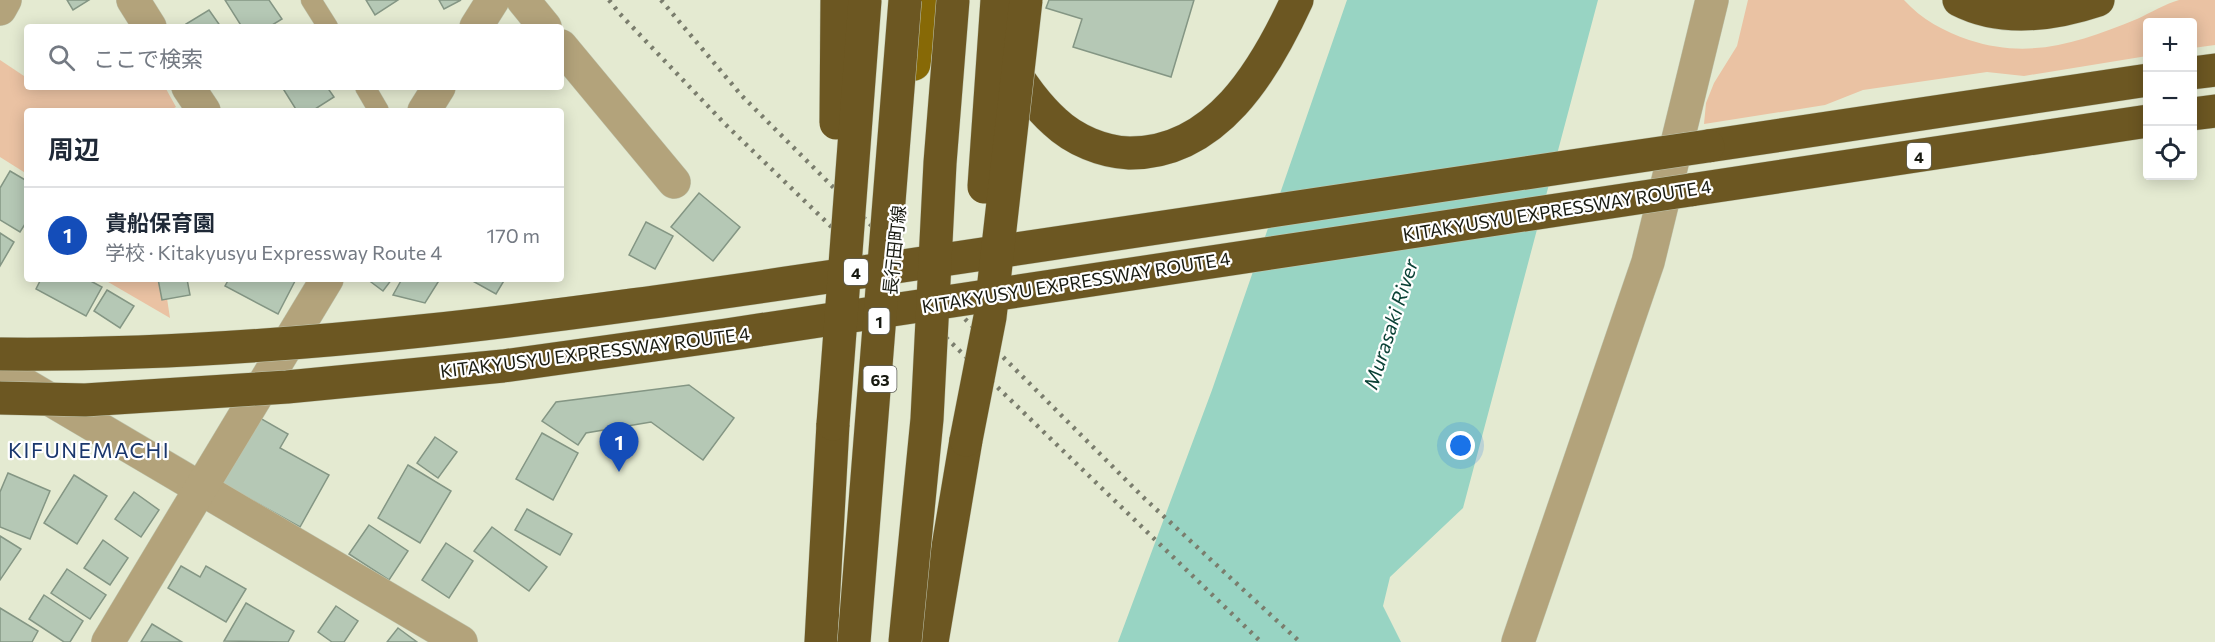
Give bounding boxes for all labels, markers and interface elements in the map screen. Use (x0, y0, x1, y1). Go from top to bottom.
map controls (2143, 18, 2197, 180)
button: + (2143, 18, 2197, 72)
search box (24, 24, 564, 90)
icon: search (45, 41, 78, 74)
text: ここで検索 (93, 45, 203, 72)
button: − (2143, 72, 2197, 126)
button: locate (2143, 126, 2197, 180)
text: 周辺 (48, 133, 100, 164)
road number: 4 (1907, 143, 1931, 169)
street label: KITAKYUSYU EXPRESSWAY ROUTE 4 (1401, 175, 1713, 245)
street label: 長行田町線 (878, 204, 910, 296)
text: 貴船保育園 (105, 209, 215, 236)
text: 1 (63, 223, 72, 247)
text: 170 m (487, 223, 540, 247)
text: 学校 · Kitakyusyu Expressway Route 4 (105, 240, 442, 264)
street label: KITAKYUSYU EXPRESSWAY ROUTE 4 (920, 247, 1232, 317)
water label: Murasaki River (1358, 255, 1423, 392)
road number: 4 (844, 259, 868, 285)
road number: 1 (868, 308, 890, 334)
street label: KITAKYUSYU EXPRESSWAY ROUTE 4 (439, 322, 751, 382)
road number: 63 (864, 366, 896, 392)
pin: 1 (600, 422, 638, 472)
your location (1446, 431, 1475, 460)
district label: KIFUNEMACHI (8, 437, 170, 462)

